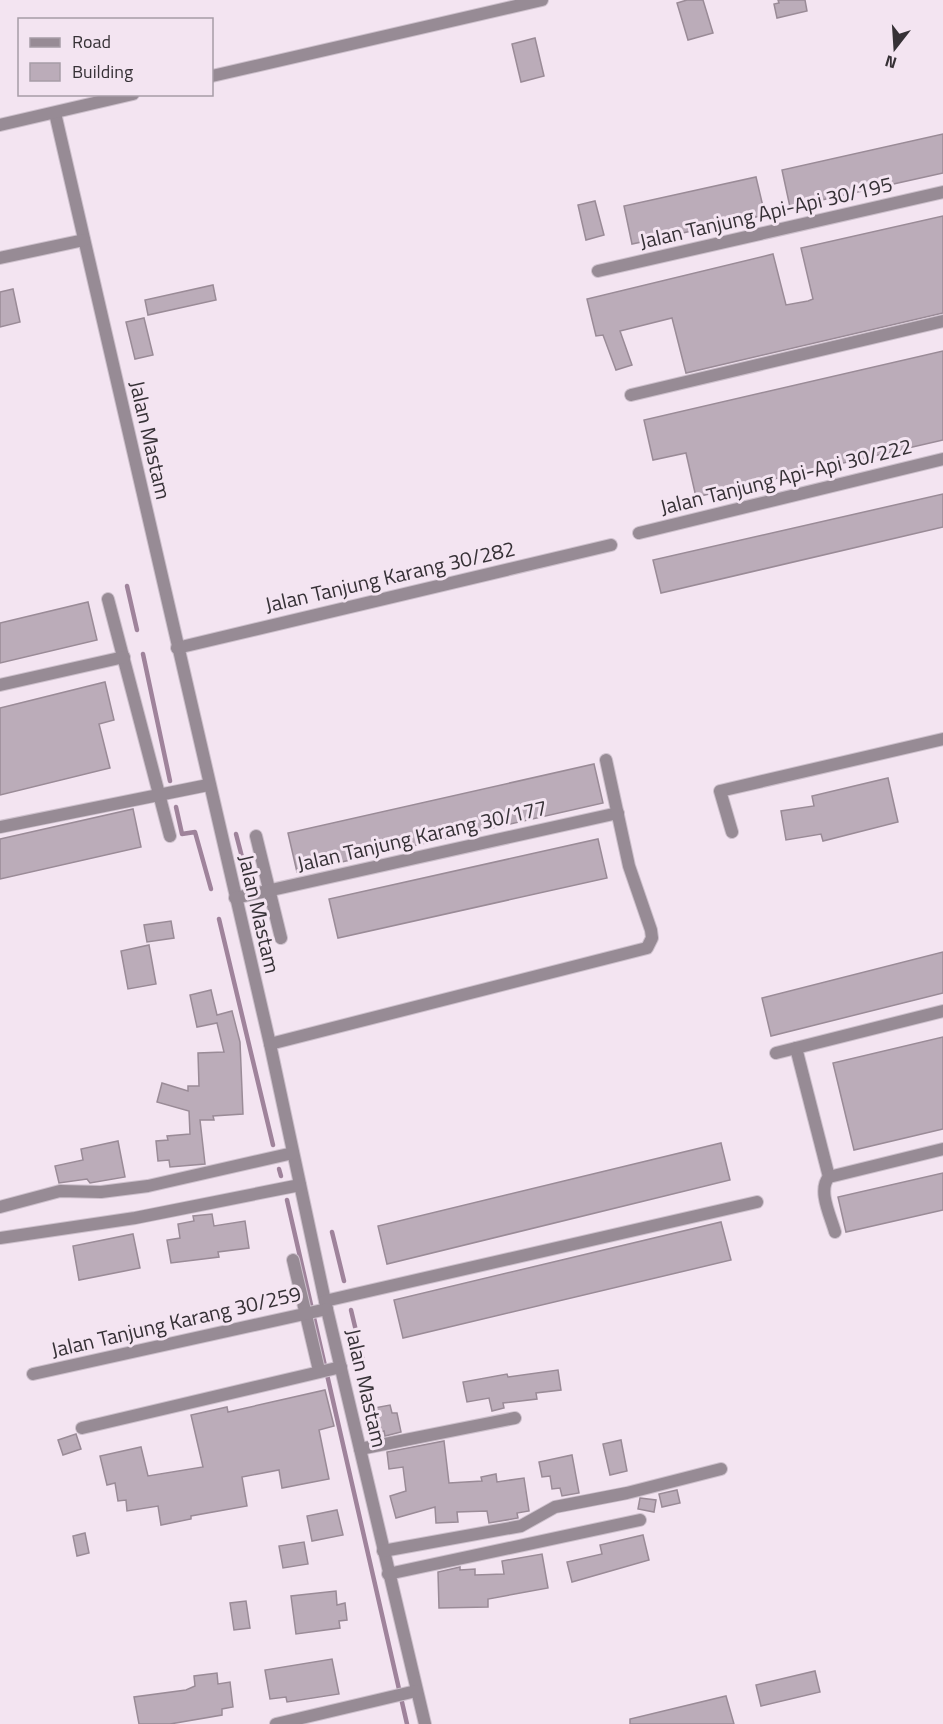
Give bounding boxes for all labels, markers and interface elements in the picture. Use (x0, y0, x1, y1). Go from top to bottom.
legend (18, 18, 213, 96)
north arrow (865, 18, 925, 78)
text: Road (72, 28, 111, 55)
text: N (882, 49, 899, 75)
text: Building (72, 58, 133, 85)
street label: Jalan Tanjung Api-Api 30/195 (636, 167, 895, 257)
street label: Jalan Mastam (122, 377, 180, 502)
street label: Jalan Tanjung Api-Api 30/222 (656, 429, 915, 523)
street label: Jalan Tanjung Karang 30/282 (262, 532, 518, 620)
street label: Jalan Tanjung Karang 30/177 (294, 791, 550, 879)
street label: Jalan Mastam (231, 851, 289, 976)
street label: Jalan Tanjung Karang 30/259 (48, 1277, 304, 1365)
street label: Jalan Mastam (338, 1325, 396, 1450)

